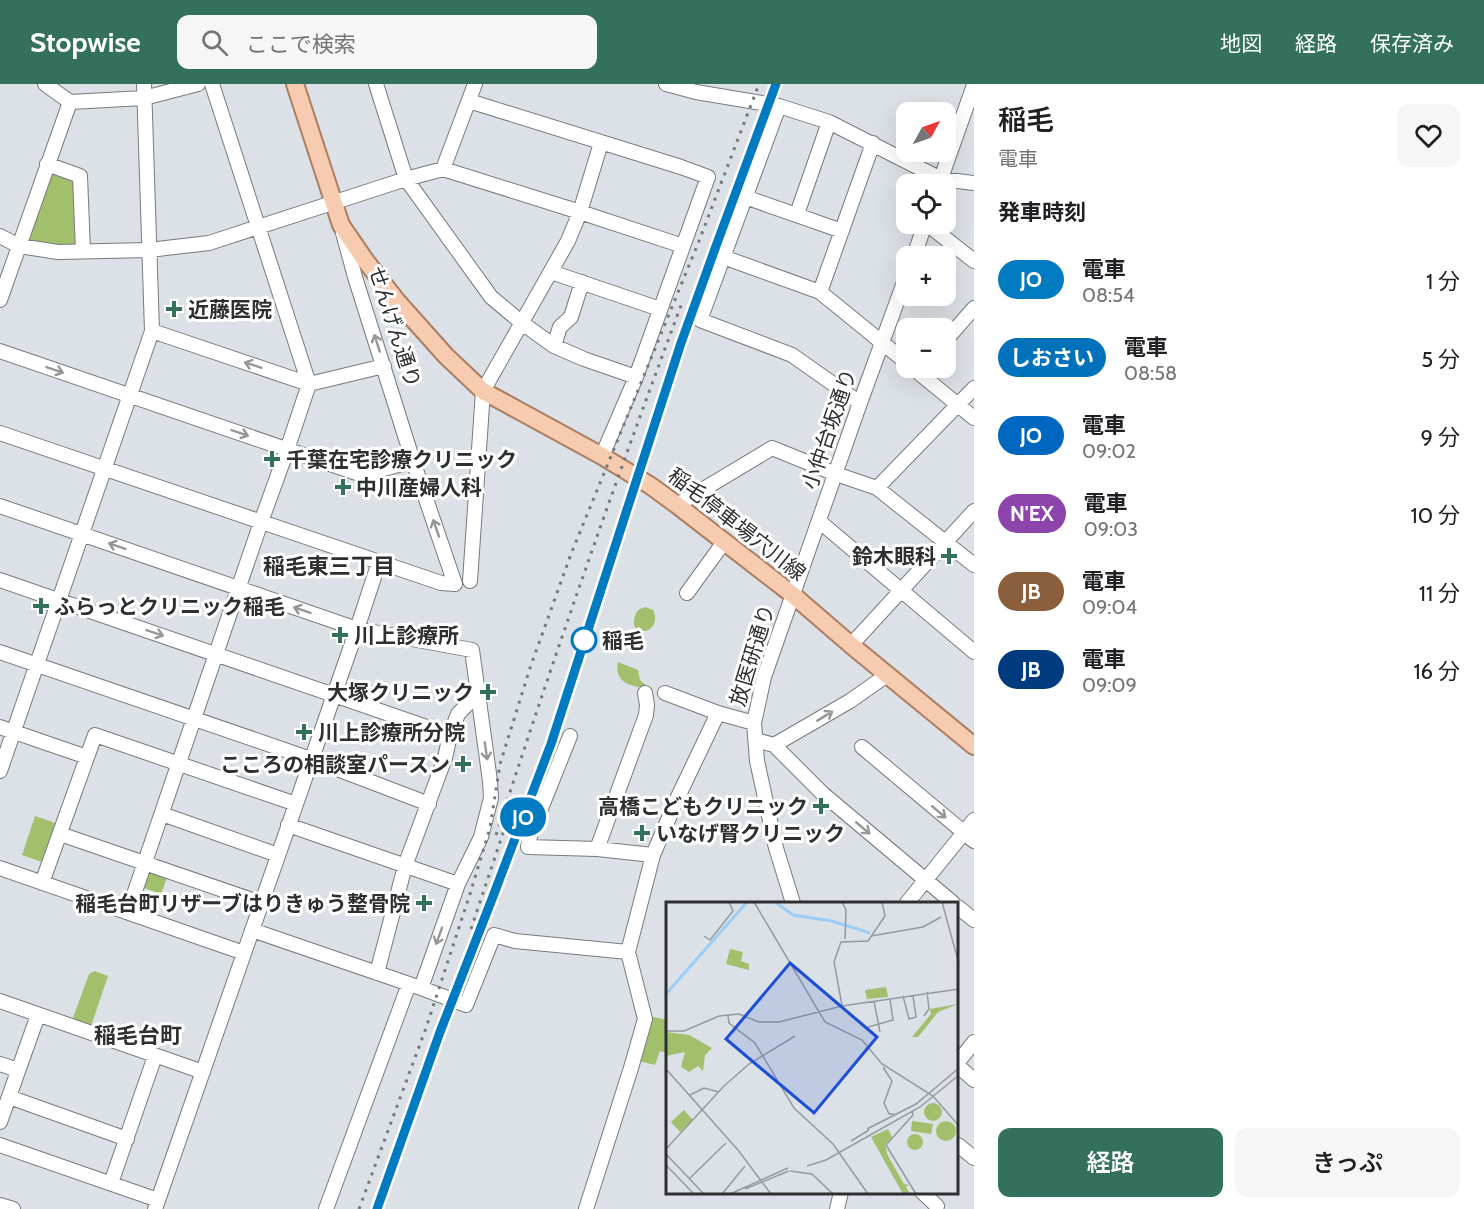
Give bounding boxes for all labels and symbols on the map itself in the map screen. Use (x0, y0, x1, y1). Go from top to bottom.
north arrow (896, 102, 956, 162)
street label: せんげん通り (364, 263, 426, 391)
place label: 近藤医院 (188, 297, 272, 322)
marker: 近藤医院 (165, 300, 183, 318)
one-way arrow (370, 334, 381, 353)
one-way arrow (244, 359, 263, 370)
street label: 小仲台坂通り (797, 365, 861, 493)
one-way arrow (45, 366, 64, 377)
one-way arrow (230, 429, 249, 440)
place label: 千葉在宅診療クリニック (286, 447, 517, 472)
marker: 千葉在宅診療クリニック (263, 450, 281, 468)
street label: 稲毛停車場穴川線 (663, 462, 811, 586)
place label: 中川産婦人科 (356, 475, 482, 500)
marker: 中川産婦人科 (334, 478, 352, 496)
one-way arrow (430, 519, 441, 538)
one-way arrow (108, 540, 127, 551)
place label: 鈴木眼科 (852, 544, 936, 569)
marker: 鈴木眼科 (940, 547, 958, 565)
district label: 稲毛東三丁目 (263, 553, 395, 580)
place label: ふらっとクリニック稲毛 (54, 594, 285, 619)
marker: ふらっとクリニック稲毛 (32, 597, 50, 615)
street label: 放医研通り (725, 601, 779, 709)
one-way arrow (293, 604, 311, 615)
place label: 川上診療所 (354, 623, 459, 648)
marker: 川上診療所 (331, 626, 349, 644)
marker: 稲毛 (571, 627, 597, 653)
one-way arrow (145, 628, 164, 639)
place label: 稲毛 (602, 628, 644, 653)
place label: 大塚クリニック (327, 680, 474, 705)
marker: 大塚クリニック (479, 683, 497, 701)
one-way arrow (816, 710, 833, 722)
place label: 川上診療所分院 (318, 720, 465, 745)
marker: 川上診療所分院 (295, 723, 313, 741)
one-way arrow (481, 741, 492, 760)
place label: こころの相談室パースン (220, 752, 450, 777)
marker: こころの相談室パースン (454, 755, 472, 773)
place label: 高橋こどもクリニック (598, 794, 808, 819)
marker: 高橋こどもクリニック (812, 797, 830, 815)
line badge: JO (496, 798, 550, 836)
one-way arrow (931, 805, 947, 818)
place label: いなげ腎クリニック (656, 821, 845, 846)
one-way arrow (855, 821, 871, 834)
marker: いなげ腎クリニック (633, 824, 651, 842)
place label: 稲毛台町リザーブはりきゅう整骨院 (75, 891, 410, 916)
marker: 稲毛台町リザーブはりきゅう整骨院 (415, 894, 433, 912)
inset map (666, 902, 959, 1194)
one-way arrow (433, 926, 444, 945)
district label: 稲毛台町 (94, 1022, 182, 1049)

